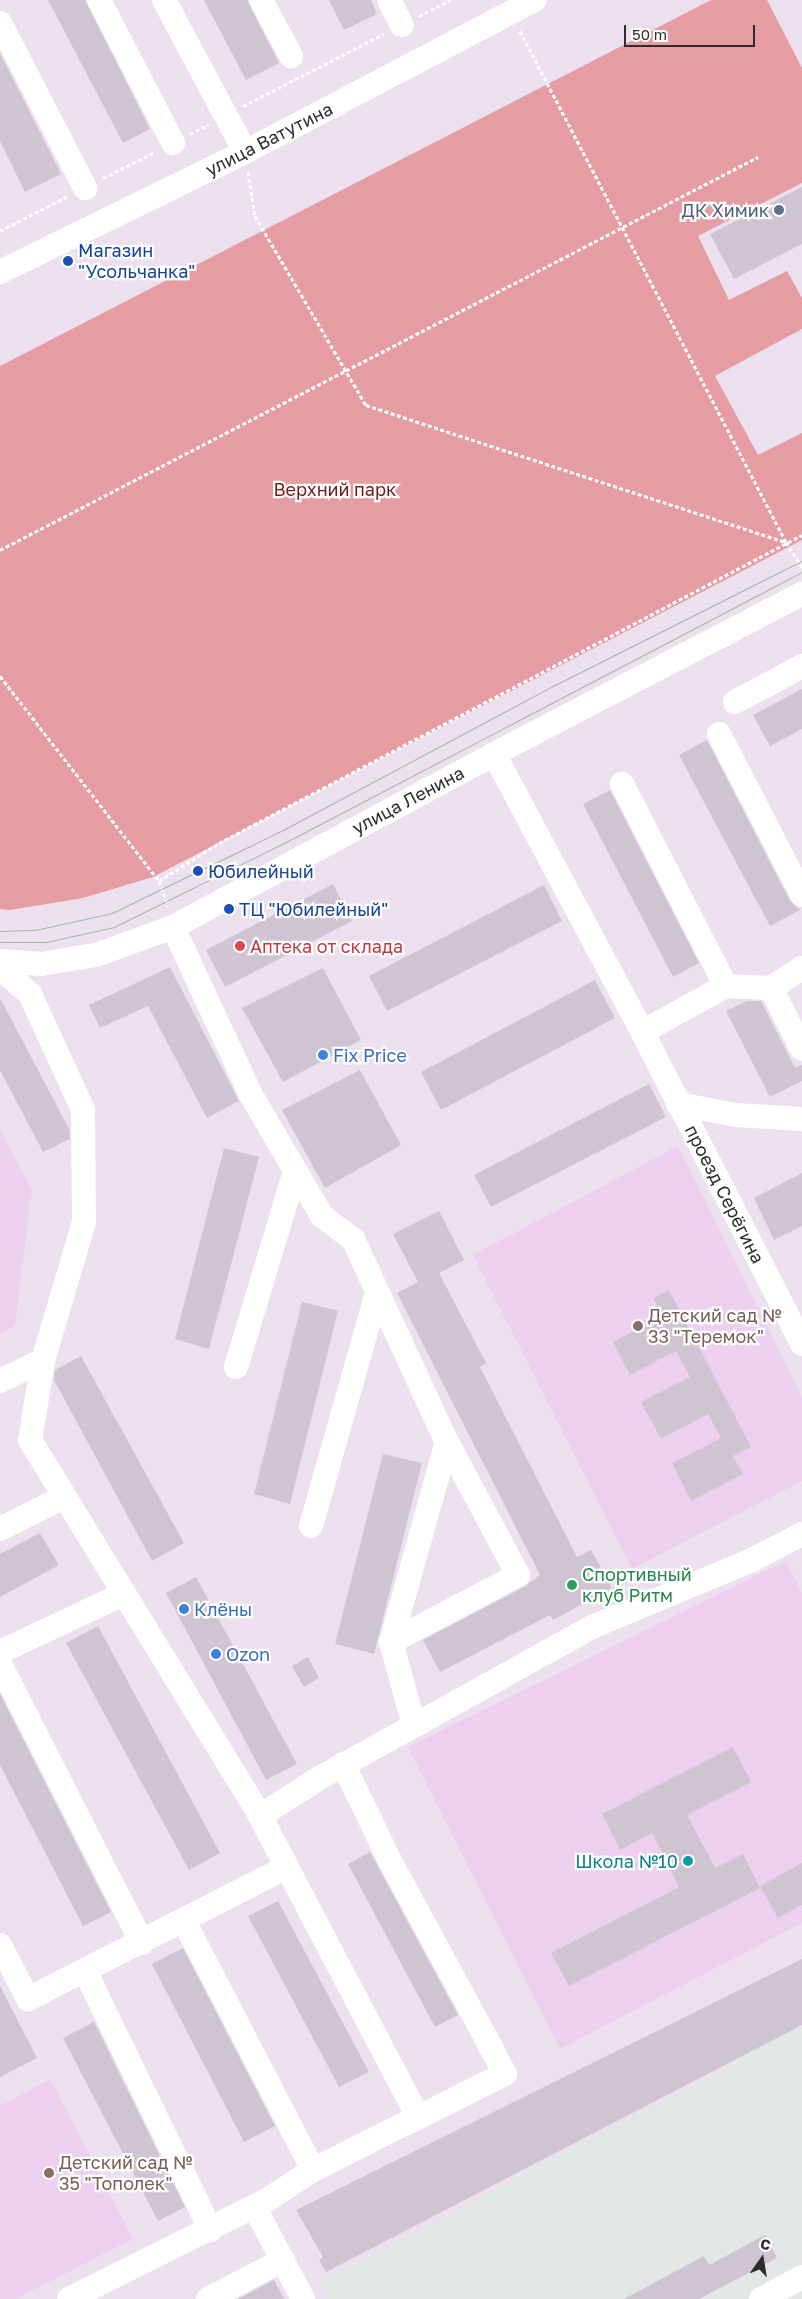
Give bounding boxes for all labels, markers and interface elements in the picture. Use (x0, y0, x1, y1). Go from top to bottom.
scale bar (627, 15, 758, 47)
text: 50 m (632, 25, 667, 43)
street label: улица Ватутина (202, 98, 336, 180)
place label: ДК Химик (682, 199, 769, 221)
marker: ДК Химик (773, 204, 785, 216)
place label: Магазин "Усольчанка" (78, 240, 195, 282)
marker: Магазин "Усольчанка" (62, 255, 74, 267)
park label: Верхний парк (274, 478, 396, 500)
street label: улица Ленина (348, 761, 468, 839)
place label: Юбилейный (208, 860, 314, 882)
marker: Юбилейный (192, 865, 204, 877)
place label: ТЦ "Юбилейный" (239, 898, 388, 920)
marker: ТЦ "Юбилейный" (223, 903, 235, 915)
place label: Аптека от склада (250, 935, 403, 957)
marker: Аптека от склада (234, 940, 246, 952)
place label: Fix Price (333, 1044, 407, 1066)
marker: Fix Price (317, 1049, 329, 1061)
street label: проезд Серёгина (681, 1121, 769, 1267)
place label: Детский сад № 33 "Теремок" (648, 1305, 782, 1348)
marker: Детский сад № 33 "Теремок" (632, 1320, 644, 1332)
place label: Спортивный клуб Ритм (582, 1564, 692, 1606)
marker: Спортивный клуб Ритм (566, 1579, 578, 1591)
place label: Клёны (194, 1598, 252, 1620)
marker: Клёны (178, 1603, 190, 1615)
place label: Ozon (226, 1643, 270, 1665)
marker: Ozon (210, 1648, 222, 1660)
place label: Школа №10 (575, 1850, 678, 1872)
marker: Школа №10 (682, 1855, 694, 1867)
place label: Детский сад № 35 "Тополек" (59, 2152, 193, 2194)
marker: Детский сад № 35 "Тополек" (43, 2167, 55, 2179)
north arrow (737, 2234, 787, 2284)
text: С (759, 2234, 772, 2253)

